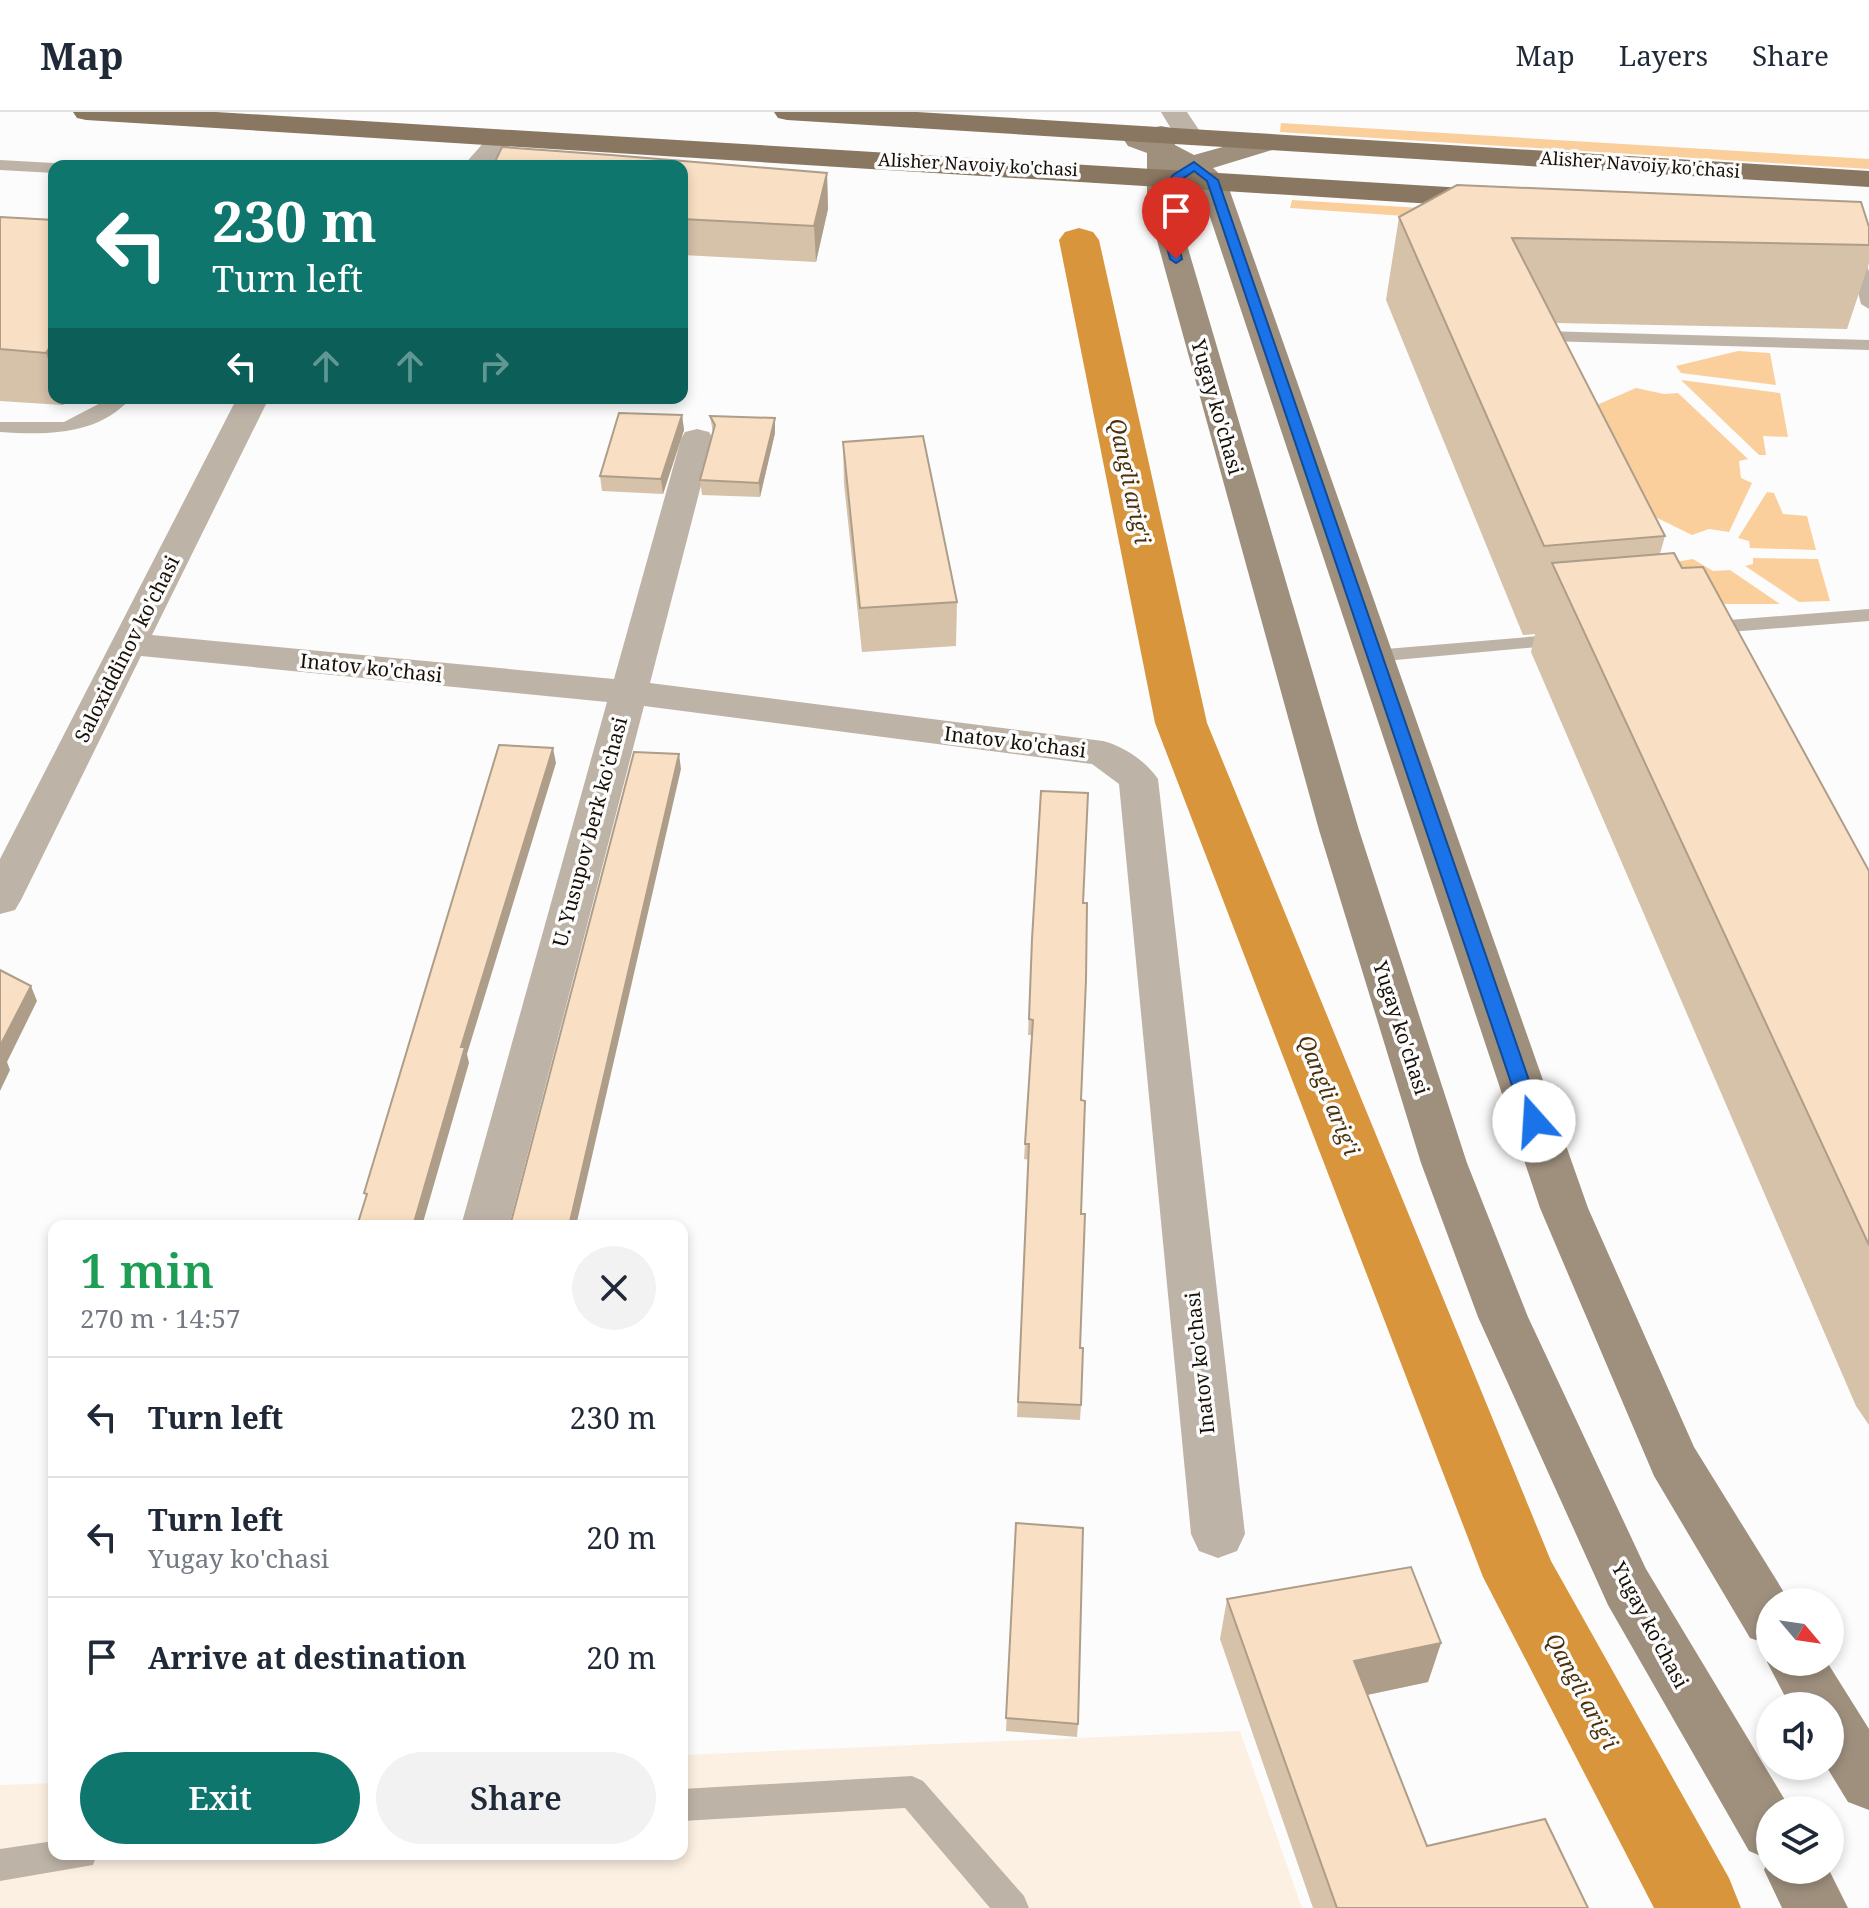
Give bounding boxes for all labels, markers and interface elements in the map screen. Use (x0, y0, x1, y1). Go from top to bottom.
text: Map (40, 29, 124, 81)
text: Map (1516, 36, 1575, 74)
text: Layers (1619, 36, 1708, 74)
text: Share (1752, 36, 1829, 74)
street label: Alisher Navoiy ko'chasi (1539, 145, 1741, 183)
street label: Alisher Navoiy ko'chasi (878, 147, 1079, 181)
pin (1142, 177, 1210, 259)
text: 230 m (212, 182, 377, 258)
icon: arrive (1154, 189, 1198, 233)
icon: left (80, 192, 184, 296)
text: Turn left (212, 254, 363, 303)
street label: Yugay ko'chasi (1185, 335, 1250, 478)
icon: left (220, 344, 264, 388)
icon: ahead (304, 344, 348, 388)
icon: ahead (388, 344, 432, 388)
icon: right (472, 344, 516, 388)
water label: Qangli arig'i (1103, 415, 1159, 547)
street label: Saloxiddinov ko'chasi (68, 550, 186, 747)
street label: Inatov ko'chasi (299, 647, 444, 688)
street label: U. Yusupov berk ko'chasi (546, 713, 633, 950)
street label: Inatov ko'chasi (942, 719, 1088, 764)
street label: Yugay ko'chasi (1367, 956, 1436, 1099)
water label: Qangli arig'i (1292, 1030, 1368, 1160)
position arrow (1492, 1079, 1576, 1163)
text: 1 min (80, 1237, 214, 1302)
button: close (572, 1246, 656, 1330)
street label: Inatov ko'chasi (1179, 1290, 1220, 1436)
text: 270 m · 14:57 (80, 1300, 241, 1336)
icon: left (80, 1395, 124, 1439)
text: Turn left (148, 1397, 283, 1438)
text: 230 m (570, 1397, 656, 1438)
text: Turn left (148, 1499, 283, 1540)
icon: left (80, 1515, 124, 1559)
text: 20 m (586, 1517, 656, 1558)
text: Yugay ko'chasi (148, 1540, 329, 1576)
street label: Yugay ko'chasi (1605, 1556, 1695, 1693)
north arrow (1756, 1588, 1844, 1676)
map controls (1756, 1588, 1844, 1884)
water label: Qangli arig'i (1540, 1627, 1626, 1754)
icon: arrive (80, 1635, 124, 1679)
text: Arrive at destination (148, 1637, 467, 1678)
text: 20 m (586, 1637, 656, 1678)
button: sound (1756, 1692, 1844, 1780)
button: Exit (80, 1752, 360, 1844)
button: Share (376, 1752, 656, 1844)
button: layers (1756, 1796, 1844, 1884)

